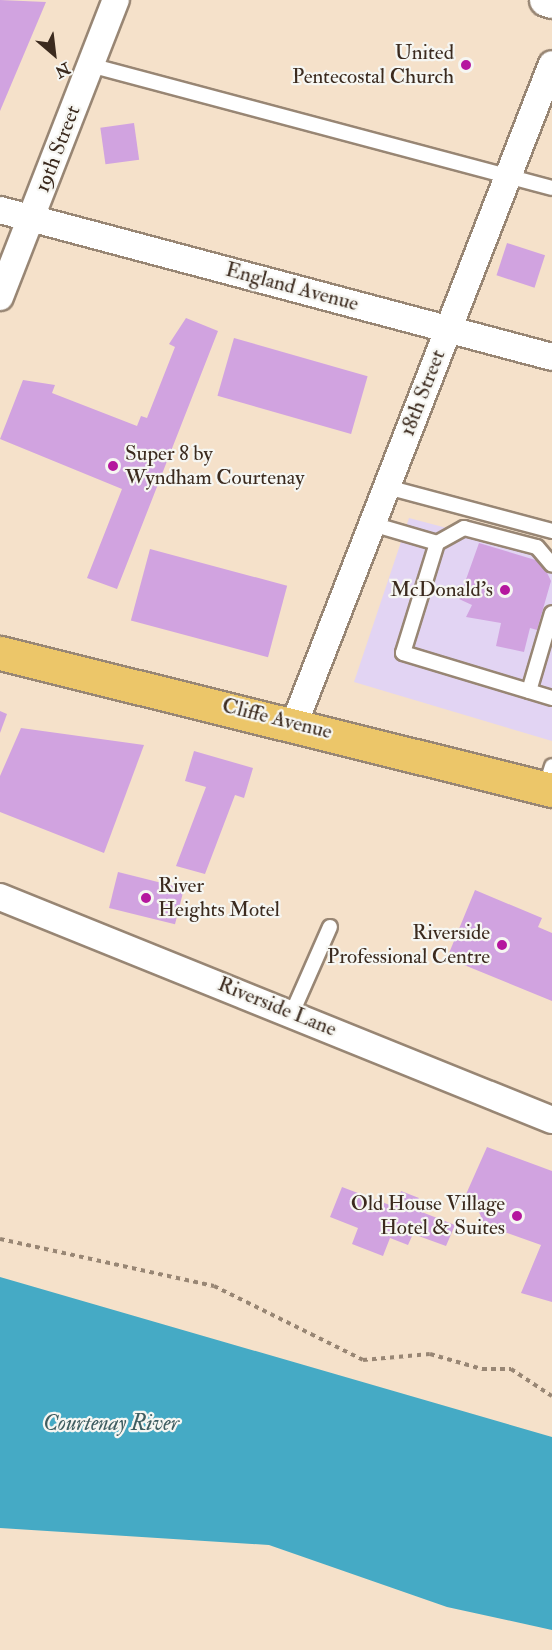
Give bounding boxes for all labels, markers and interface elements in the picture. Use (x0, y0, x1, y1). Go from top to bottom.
north arrow (24, 24, 84, 84)
place label: United Pentecostal Church (292, 40, 454, 90)
text: N (51, 58, 73, 82)
marker: United Pentecostal Church (459, 58, 473, 72)
street label: 19th Street (30, 102, 86, 196)
street label: England Avenue (223, 257, 361, 317)
street label: 18th Street (395, 346, 451, 440)
place label: Super 8 by Wyndham Courtenay (125, 441, 304, 491)
marker: Super 8 by Wyndham Courtenay (106, 459, 120, 473)
place label: McDonald's (390, 577, 493, 603)
marker: McDonald's (498, 583, 512, 597)
street label: Cliffe Avenue (219, 693, 335, 745)
place label: River Heights Motel (158, 873, 280, 923)
marker: River Heights Motel (139, 891, 153, 905)
place label: Riverside Professional Centre (327, 920, 490, 970)
marker: Riverside Professional Centre (495, 938, 509, 952)
street label: Riverside Lane (214, 972, 340, 1042)
place label: Old House Village Hotel & Suites (351, 1191, 505, 1241)
marker: Old House Village Hotel & Suites (510, 1209, 524, 1223)
water label: Courtenay River (43, 1411, 179, 1437)

